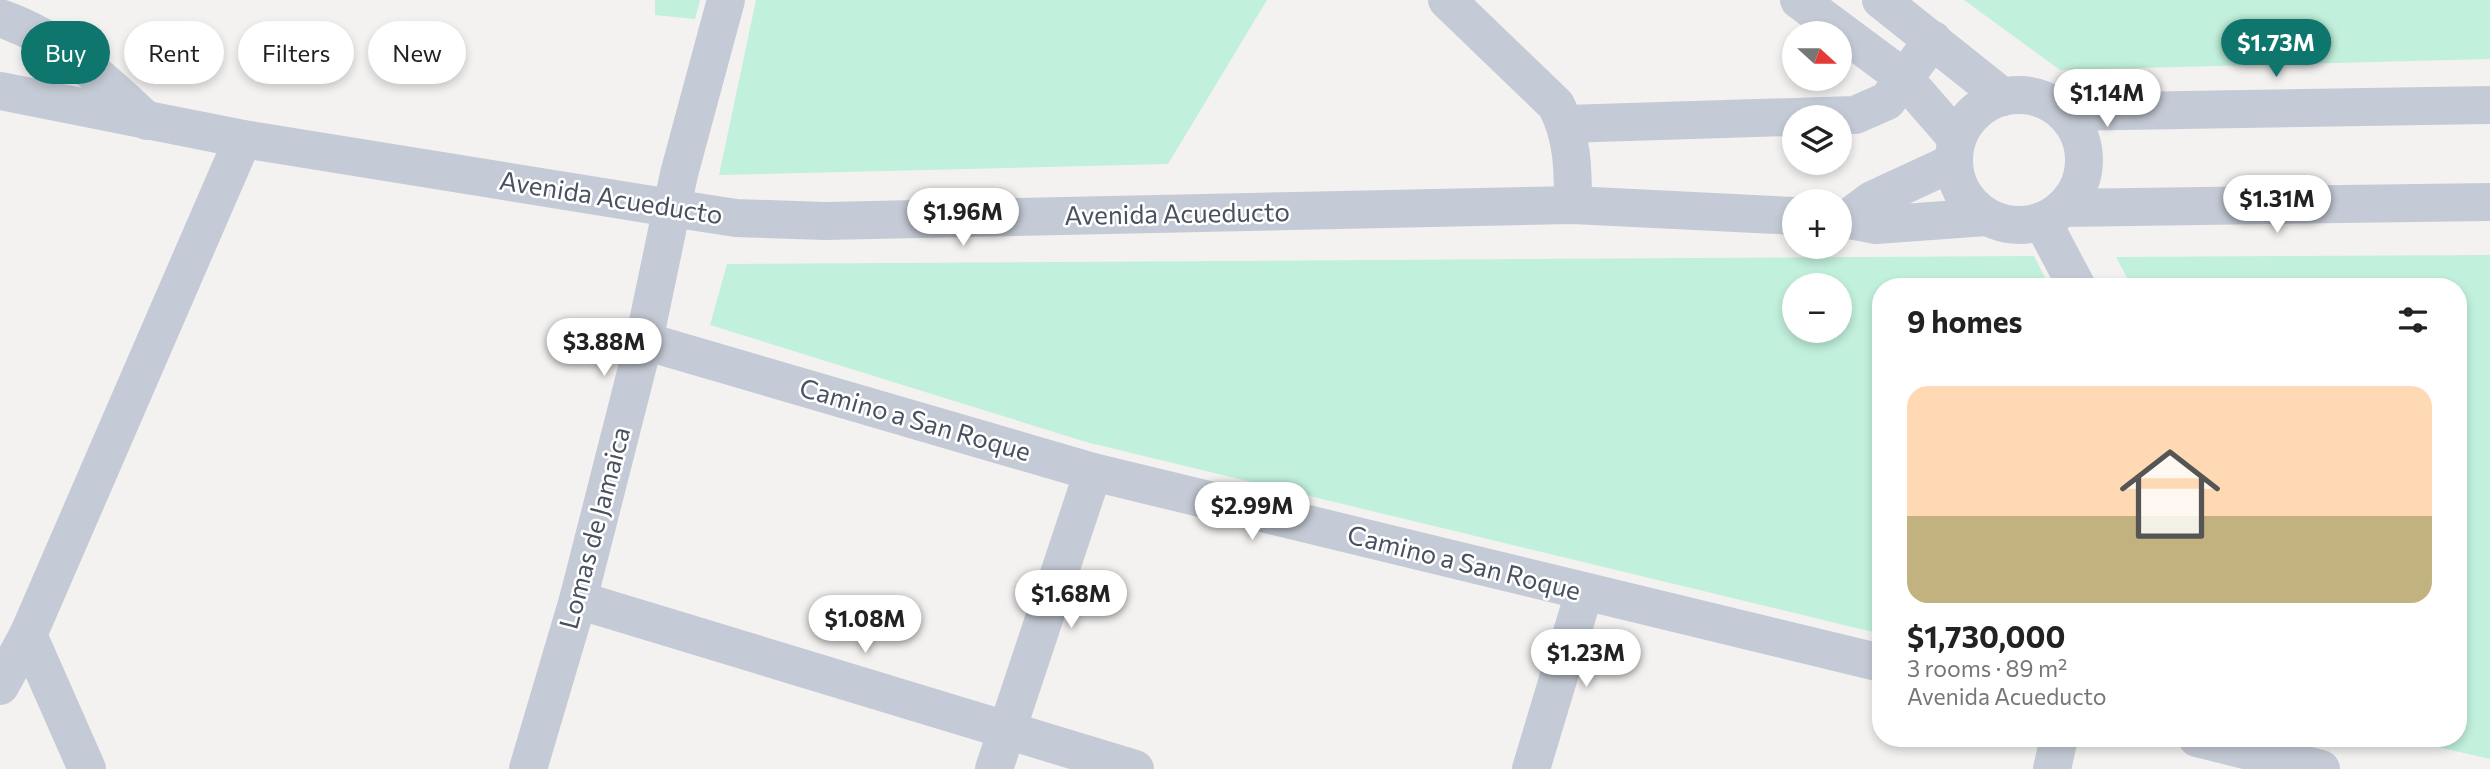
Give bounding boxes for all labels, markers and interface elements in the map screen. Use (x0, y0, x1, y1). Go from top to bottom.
pin: $1.73M (2219, 20, 2333, 79)
chip: Buy (21, 21, 110, 84)
chip: Rent (124, 21, 224, 84)
chip: Filters (238, 21, 354, 84)
chip: New (368, 21, 466, 84)
north arrow (1782, 21, 1852, 91)
map controls (1782, 21, 1852, 343)
text: $1.73M (2237, 28, 2315, 56)
pin: $1.14M (2050, 69, 2164, 129)
text: $1.14M (2070, 78, 2144, 106)
button: layers (1782, 105, 1852, 175)
street label: Avenida Acueducto (497, 164, 725, 229)
pin: $1.31M (2220, 176, 2334, 235)
text: $1.31M (2239, 184, 2315, 212)
pin: $1.96M (906, 188, 1020, 248)
button: + (1782, 189, 1852, 259)
street label: Avenida Acueducto (1064, 195, 1290, 230)
text: $1.96M (923, 197, 1003, 225)
button: − (1782, 273, 1852, 343)
icon: filters (2394, 301, 2432, 339)
text: 9 homes (1907, 302, 2022, 339)
pin: $3.88M (547, 318, 661, 378)
text: $3.88M (563, 327, 645, 355)
street label: Camino a San Roque (796, 371, 1035, 466)
street label: Lomas de Jamaica (552, 423, 635, 632)
icon: home (2107, 431, 2233, 557)
pin: $2.99M (1195, 482, 1309, 542)
text: $2.99M (1211, 491, 1293, 519)
street label: Camino a San Roque (1345, 518, 1584, 605)
pin: $1.68M (1014, 570, 1128, 630)
text: $1.68M (1031, 579, 1111, 607)
pin: $1.08M (808, 596, 922, 655)
text: $1.08M (824, 604, 906, 632)
text: $1,730,000 (1907, 617, 2065, 654)
pin: $1.23M (1529, 630, 1643, 689)
text: $1.23M (1547, 638, 1625, 666)
text: 3 rooms · 89 m² (1907, 654, 2067, 682)
text: Avenida Acueducto (1907, 682, 2107, 710)

